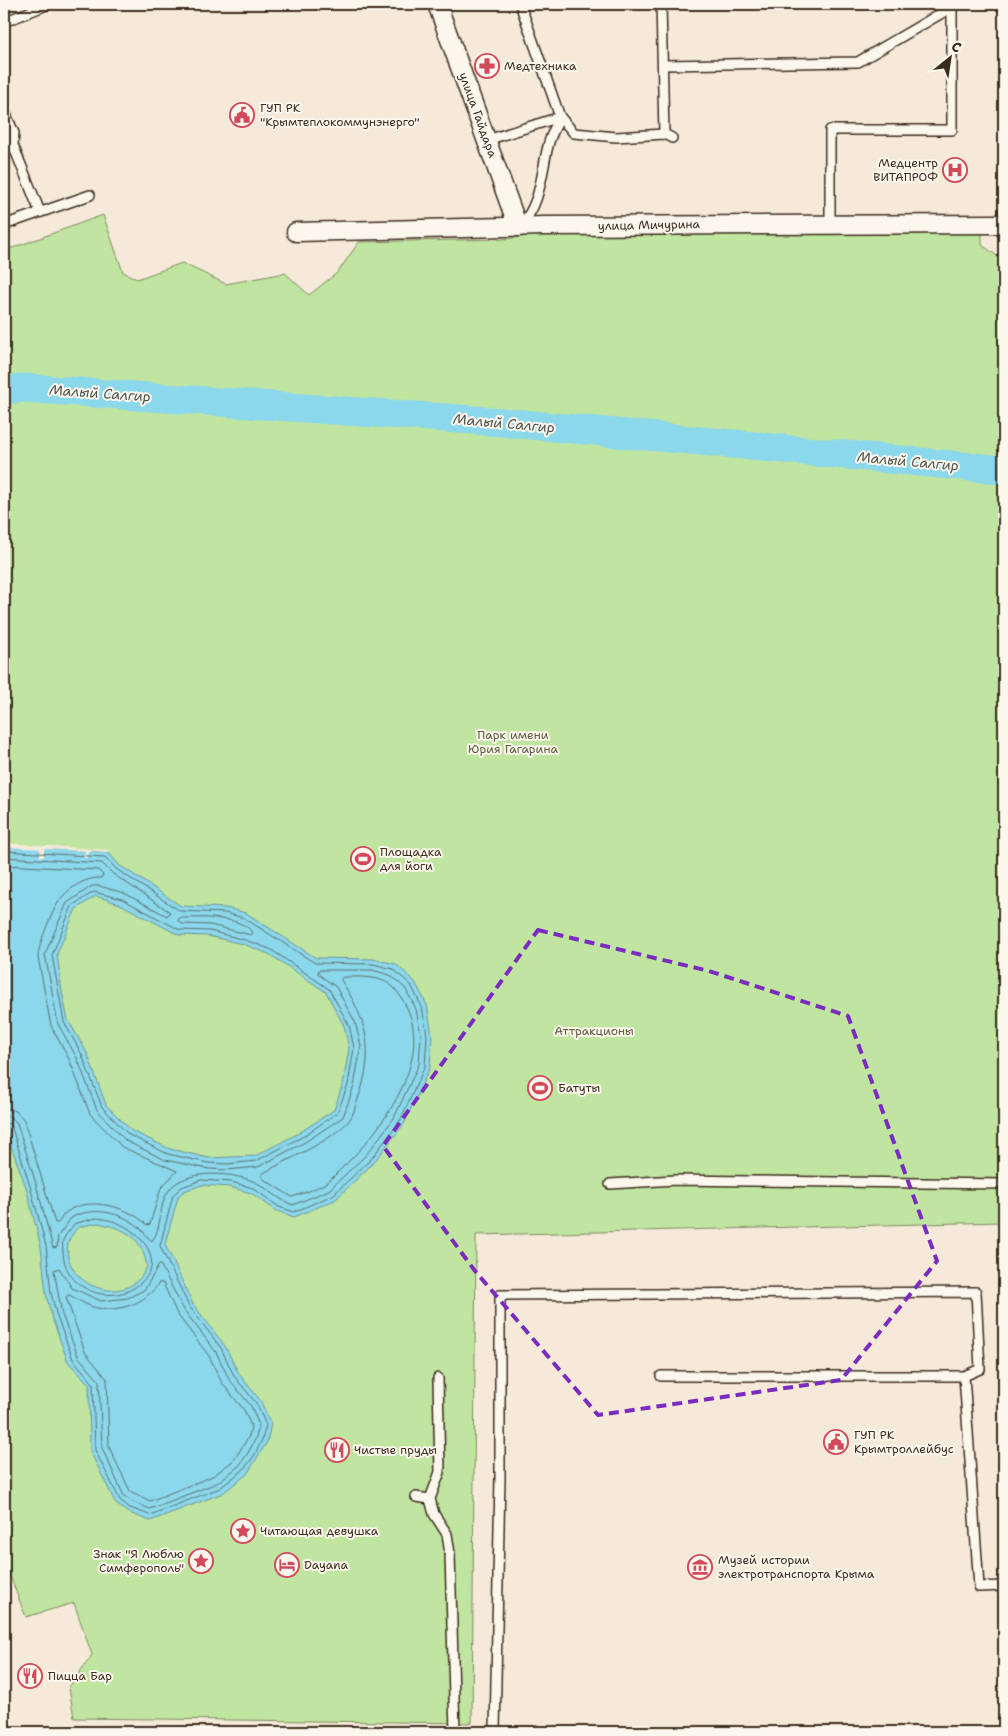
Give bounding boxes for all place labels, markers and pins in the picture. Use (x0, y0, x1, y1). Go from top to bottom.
pharmacy icon: Медтехника (474, 53, 500, 79)
place label: Медтехника (504, 58, 577, 74)
place label: ГУП РК "Крымтеплокоммунэнерго" (260, 100, 420, 130)
public building icon: ГУП РК "Крымтеплокоммунэнерго" (229, 102, 255, 128)
place label: Медцентр ВИТАПРОФ (873, 155, 938, 185)
hospital icon: Медцентр ВИТАПРОФ (942, 157, 968, 183)
place label: Площадка для йоги (380, 844, 442, 874)
sports icon: Площадка для йоги (350, 846, 376, 872)
sports icon: Батуты (527, 1075, 553, 1101)
place label: Батуты (558, 1080, 600, 1096)
place label: ГУП РК Крымтроллейбус (854, 1427, 954, 1457)
public building icon: ГУП РК Крымтроллейбус (823, 1429, 849, 1455)
restaurant icon: Чистые пруды (324, 1437, 350, 1463)
place label: Чистые пруды (354, 1442, 437, 1458)
place icon: Читающая девушка (230, 1518, 256, 1544)
place label: Читающая девушка (260, 1523, 379, 1539)
place label: Знак "Я Люблю Симферополь" (93, 1546, 184, 1576)
place icon: Знак "Я Люблю Симферополь" (188, 1548, 214, 1574)
hotel icon: Dayana (274, 1552, 300, 1578)
place label: Музей истории электротранспорта Крыма (718, 1552, 875, 1582)
museum icon: Музей истории электротранспорта Крыма (687, 1554, 713, 1580)
place label: Dayana (304, 1557, 349, 1573)
restaurant icon: Пицца Бар (17, 1663, 43, 1689)
place label: Пицца Бар (48, 1668, 112, 1684)

